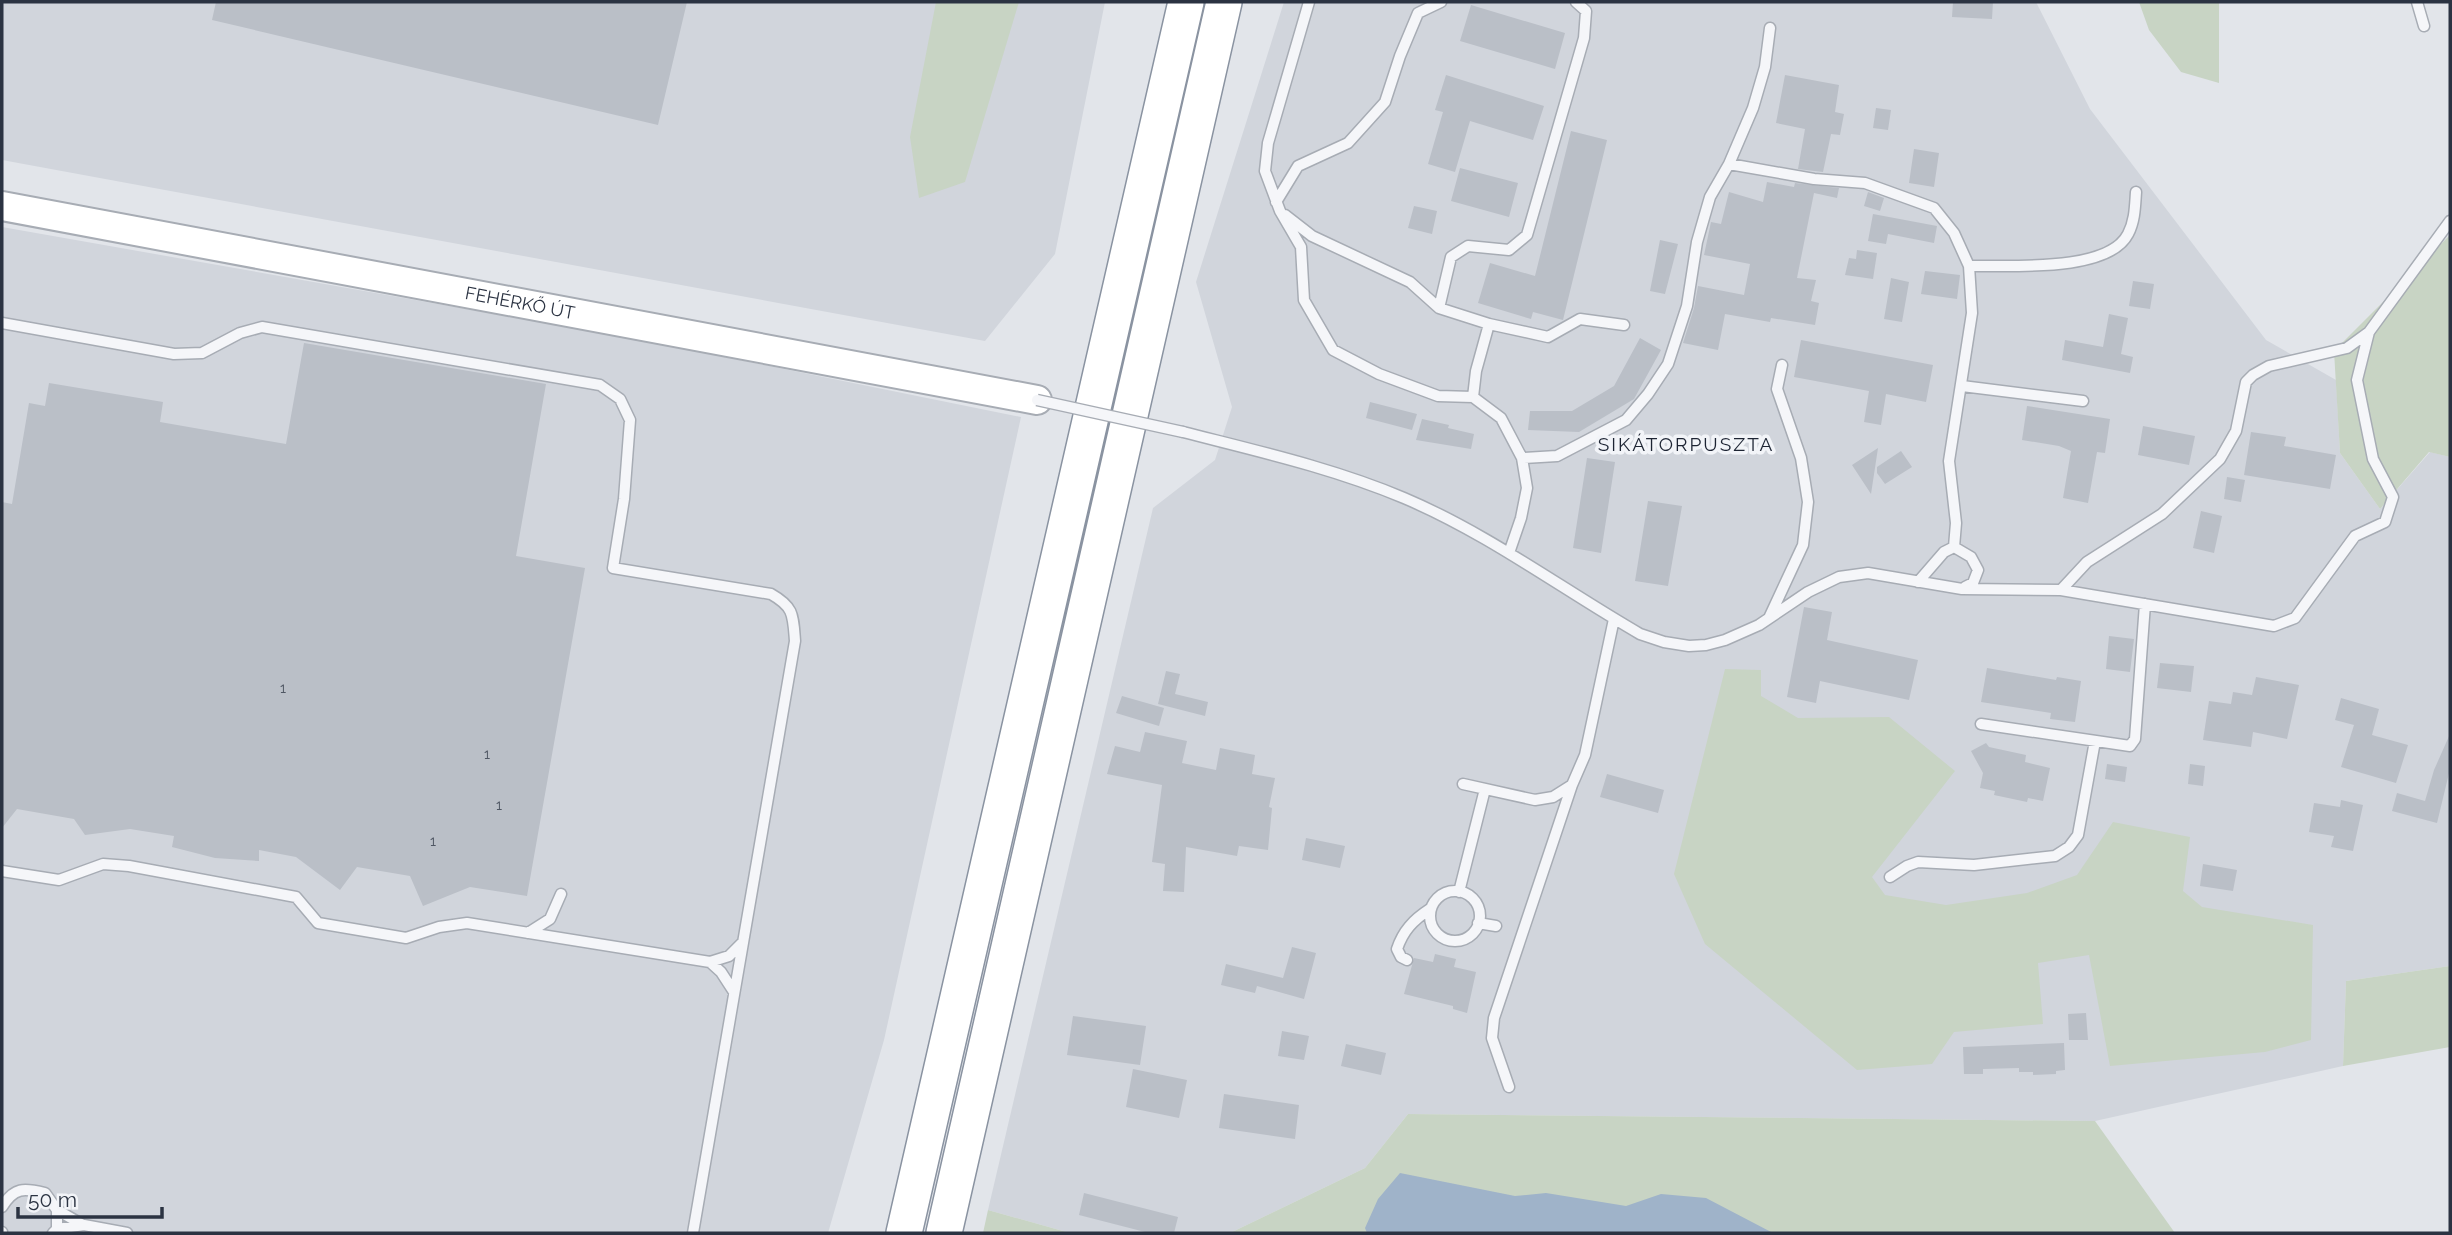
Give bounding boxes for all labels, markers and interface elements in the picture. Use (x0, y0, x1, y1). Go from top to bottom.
street label: FEHÉRKŐ ÚT (463, 282, 577, 323)
district label: SIKÁTORPUSZTA (1598, 433, 1774, 455)
house number: 1 (280, 680, 286, 696)
house number: 1 (484, 746, 490, 762)
house number: 1 (496, 797, 502, 813)
house number: 1 (430, 833, 436, 849)
scale bar (18, 1176, 161, 1220)
text: 50 m (28, 1187, 77, 1212)

